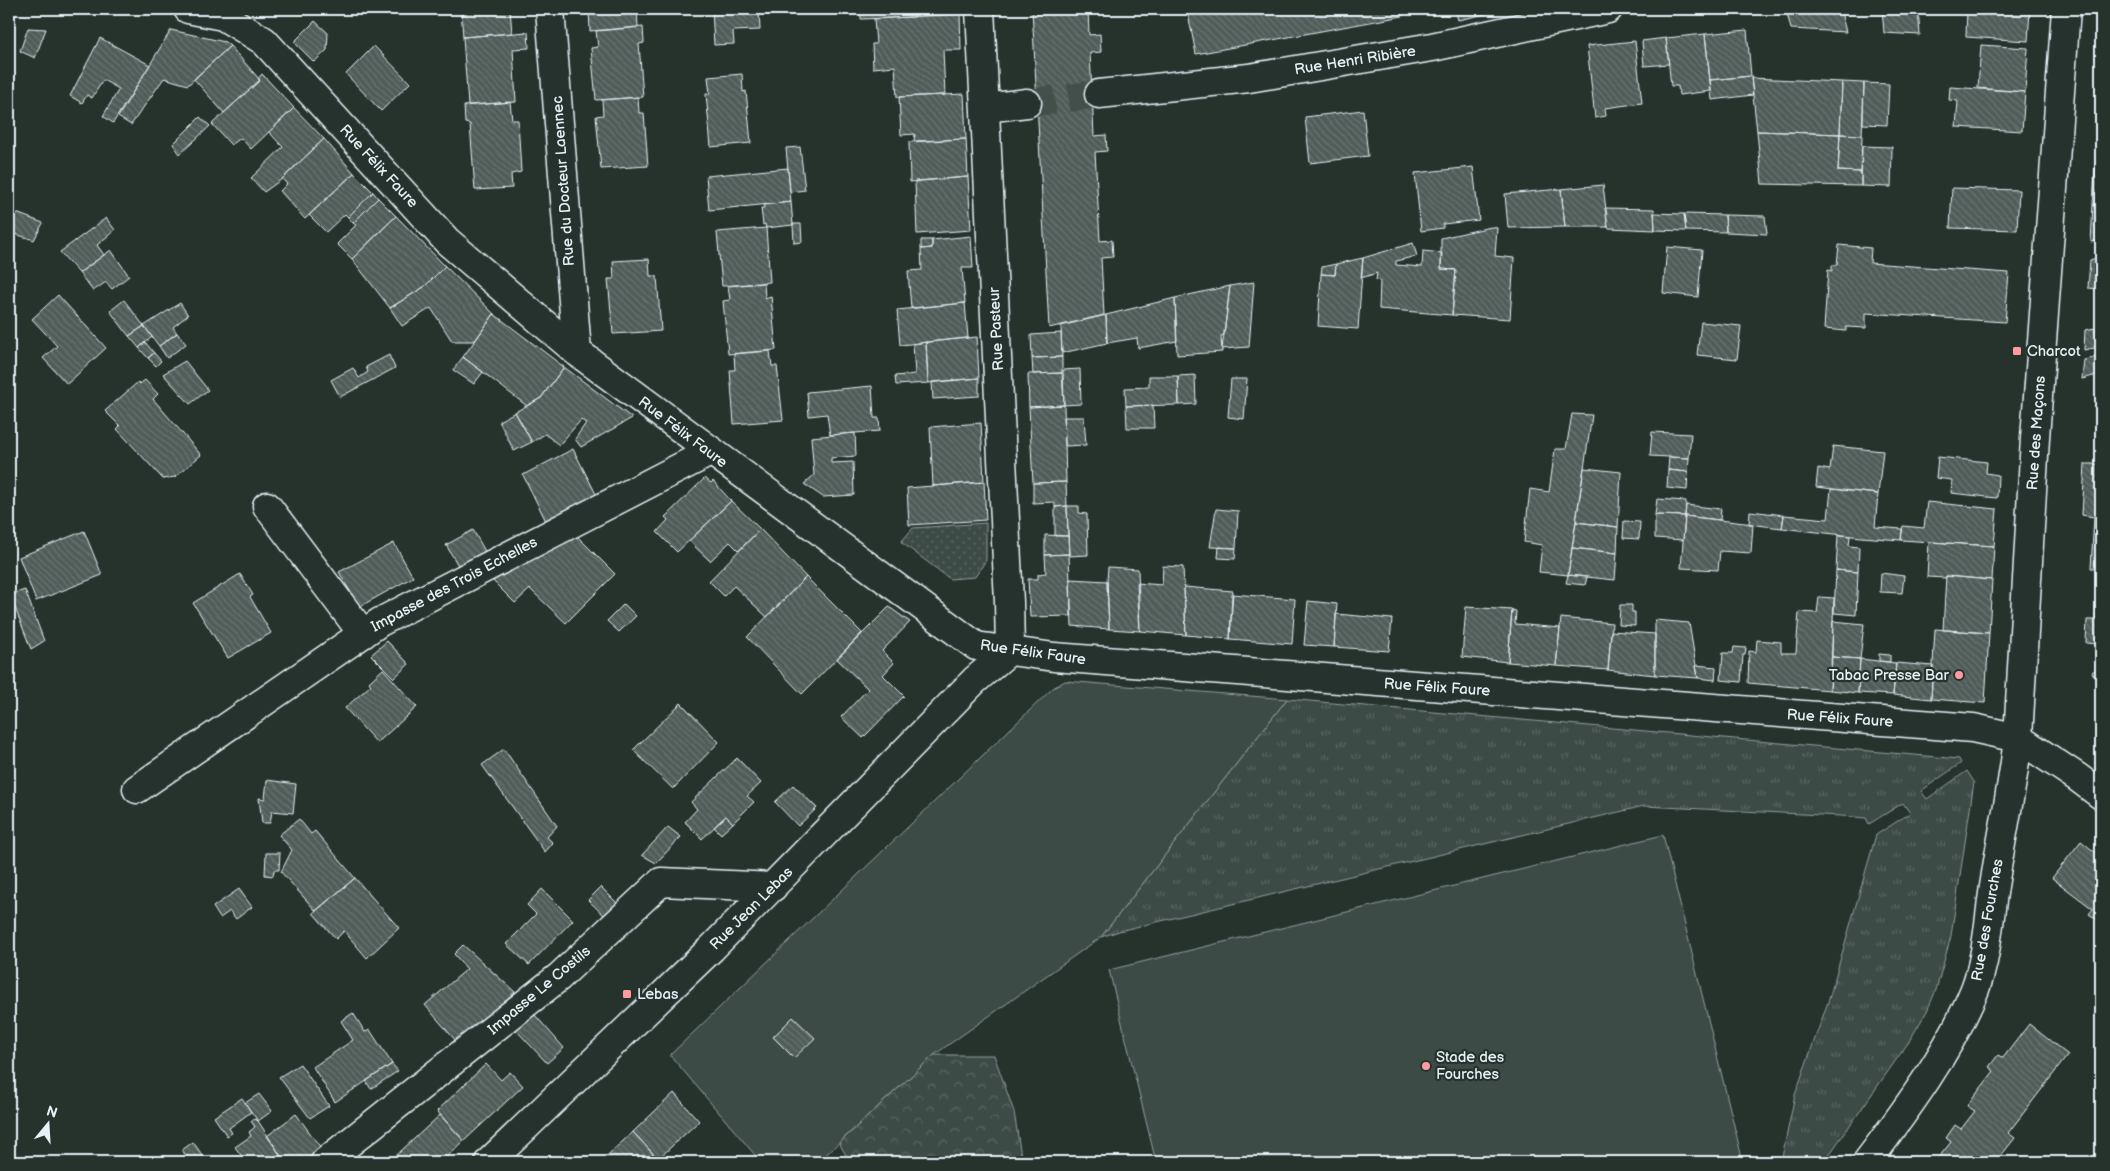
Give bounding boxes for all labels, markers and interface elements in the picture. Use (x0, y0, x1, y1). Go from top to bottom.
street label: Rue Henri Ribière (1293, 42, 1417, 79)
street label: Rue du Docteur Laennec (548, 95, 579, 267)
street label: Rue Félix Faure (335, 121, 422, 212)
street label: Rue Pasteur (985, 286, 1008, 371)
place label: Charcot (2027, 342, 2081, 361)
marker: Charcot (2011, 345, 2023, 357)
street label: Rue des Maçons (2023, 375, 2050, 491)
street label: Rue Félix Faure (634, 393, 731, 472)
street label: Impasse des Trois Echelles (368, 532, 541, 636)
street label: Rue Félix Faure (979, 636, 1087, 669)
place label: Tabac Presse Bar (1829, 666, 1950, 685)
marker: Tabac Presse Bar (1953, 669, 1965, 681)
street label: Rue Félix Faure (1383, 674, 1491, 701)
street label: Rue Félix Faure (1786, 705, 1894, 732)
street label: Rue des Fourches (1967, 857, 2008, 983)
street label: Rue Jean Lebas (706, 862, 797, 954)
street label: Impasse Le Costils (484, 941, 595, 1039)
place label: Lebas (637, 985, 679, 1004)
marker: Lebas (621, 988, 633, 1000)
place label: Stade des Fourches (1436, 1048, 1505, 1084)
marker: Stade des Fourches (1420, 1060, 1432, 1072)
north arrow (22, 1098, 72, 1148)
text: N (44, 1102, 59, 1122)

